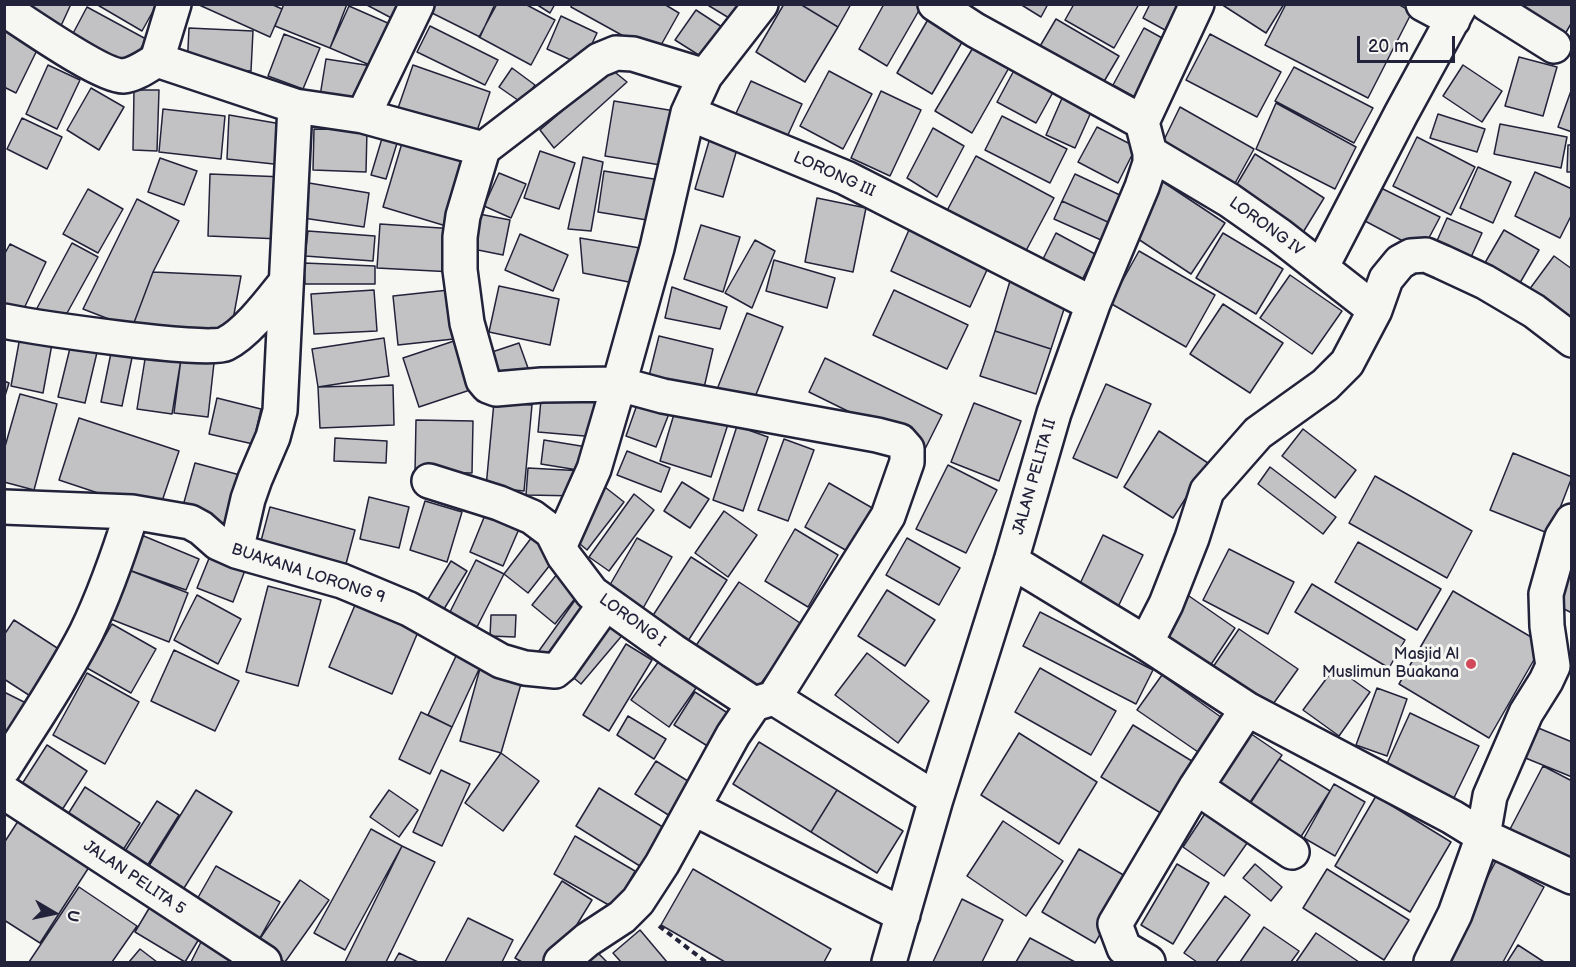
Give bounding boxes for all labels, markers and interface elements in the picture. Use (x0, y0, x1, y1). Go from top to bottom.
scale bar (1360, 24, 1458, 62)
text: 20 m (1368, 36, 1409, 57)
street label: LORONG III (790, 148, 878, 202)
street label: LORONG IV (1225, 193, 1307, 261)
street label: JALAN PELITA II (1009, 417, 1061, 537)
street label: BUAKANA LORONG 9 (229, 540, 387, 608)
street label: LORONG I (595, 590, 669, 652)
place label: Masjid Al Muslimun Buakana (1322, 645, 1459, 683)
marker: Masjid Al Muslimun Buakana (1464, 657, 1478, 671)
street label: JALAN PELITA 5 (79, 837, 189, 919)
north arrow (24, 883, 84, 943)
text: U (62, 909, 83, 923)

